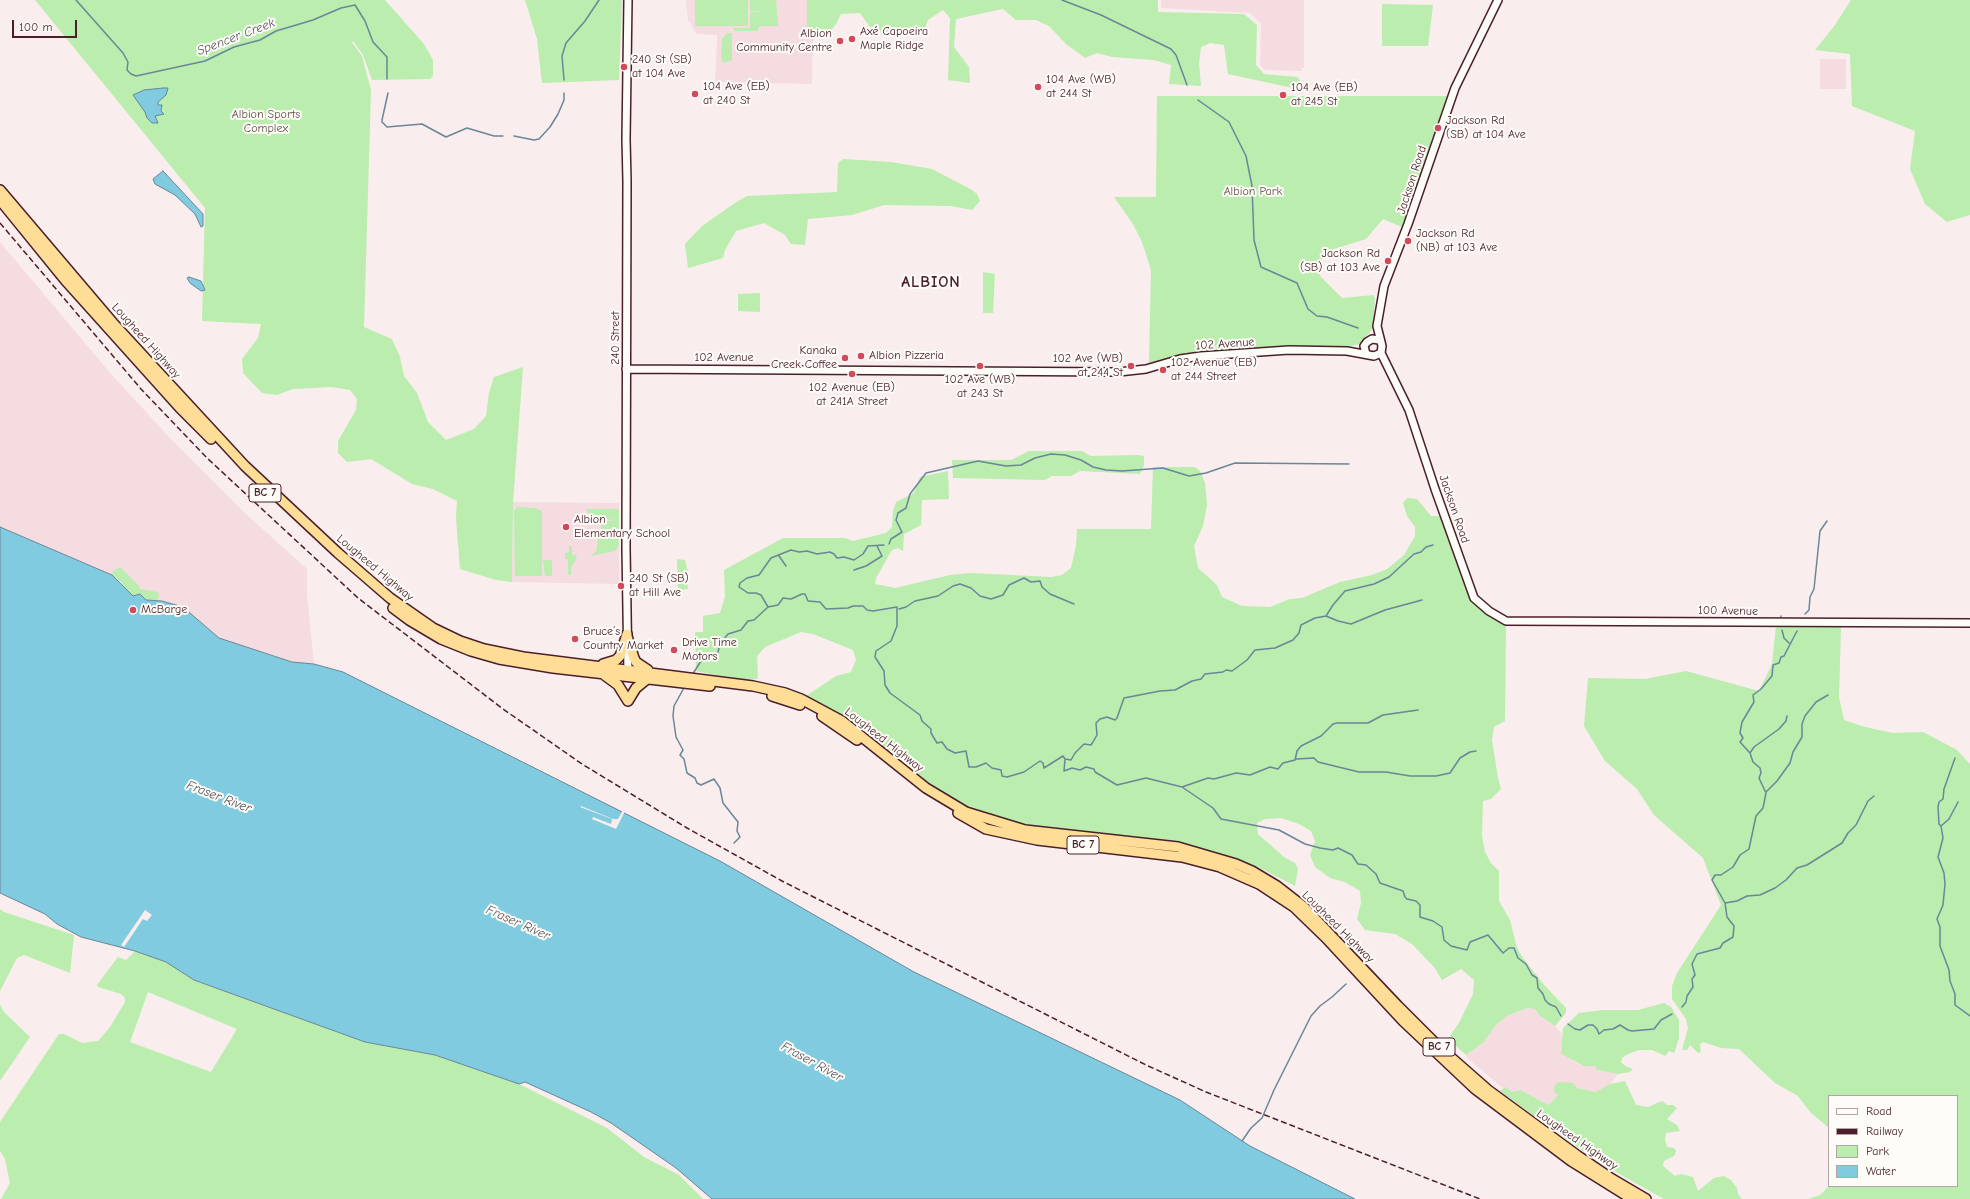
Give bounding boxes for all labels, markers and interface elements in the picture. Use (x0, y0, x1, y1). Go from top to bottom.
scale bar (14, 12, 79, 38)
water label: Spencer Creek (195, 15, 277, 59)
text: 100 m (19, 20, 52, 34)
place label: Axé Capoeira Maple Ridge (860, 25, 928, 53)
place label: Albion Community Centre (736, 27, 832, 55)
marker: Axé Capoeira Maple Ridge (847, 34, 857, 44)
marker: Albion Community Centre (835, 36, 845, 46)
place label: 240 St (SB) at 104 Ave (632, 53, 692, 81)
marker: 240 St (SB) at 104 Ave (619, 62, 629, 72)
place label: 104 Ave (WB) at 244 St (1046, 73, 1116, 101)
place label: 104 Ave (EB) at 240 St (703, 80, 770, 108)
place label: 104 Ave (EB) at 245 St (1291, 81, 1358, 109)
marker: 104 Ave (WB) at 244 St (1033, 82, 1043, 92)
marker: 104 Ave (EB) at 240 St (690, 89, 700, 99)
marker: 104 Ave (EB) at 245 St (1278, 90, 1288, 100)
park label: Albion Sports Complex (232, 108, 300, 136)
place label: Jackson Rd (SB) at 104 Ave (1446, 114, 1526, 142)
marker: Jackson Rd (SB) at 104 Ave (1433, 123, 1443, 133)
street label: Jackson Road (1394, 144, 1430, 216)
park label: Albion Park (1224, 185, 1282, 199)
place label: Jackson Rd (NB) at 103 Ave (1416, 227, 1497, 255)
marker: Jackson Rd (NB) at 103 Ave (1403, 236, 1413, 246)
place label: Jackson Rd (SB) at 103 Ave (1300, 247, 1380, 275)
marker: Jackson Rd (SB) at 103 Ave (1383, 256, 1393, 266)
district label: ALBION (901, 272, 961, 292)
street label: Lougheed Highway (108, 300, 184, 382)
street label: 240 Street (609, 311, 623, 365)
street label: 102 Avenue (1195, 335, 1255, 353)
place label: Kanaka Creek Coffee (771, 344, 837, 372)
place label: Albion Pizzeria (869, 349, 944, 363)
street label: 102 Avenue (695, 351, 753, 365)
marker: Albion Pizzeria (856, 351, 866, 361)
place label: 102 Ave (WB) at 244 St (1053, 352, 1123, 380)
marker: Kanaka Creek Coffee (840, 353, 850, 363)
place label: 102 Avenue (EB) at 244 Street (1171, 356, 1257, 384)
marker: 102 Ave (WB) at 243 St (975, 361, 985, 371)
marker: 102 Ave (WB) at 244 St (1126, 361, 1136, 371)
marker: 102 Avenue (EB) at 244 Street (1158, 365, 1168, 375)
marker: 102 Avenue (EB) at 241A Street (847, 369, 857, 379)
place label: 102 Ave (WB) at 243 St (945, 373, 1015, 401)
place label: 102 Avenue (EB) at 241A Street (809, 381, 895, 409)
street label: Jackson Road (1436, 473, 1472, 545)
road number: BC 7 (249, 484, 281, 502)
place label: Albion Elementary School (574, 513, 670, 541)
marker: Albion Elementary School (561, 522, 571, 532)
street label: Lougheed Highway (334, 532, 416, 604)
place label: 240 St (SB) at Hill Ave (629, 572, 689, 600)
marker: 240 St (SB) at Hill Ave (616, 581, 626, 591)
place label: McBarge (141, 603, 187, 617)
street label: 100 Avenue (1698, 603, 1758, 619)
marker: McBarge (128, 605, 138, 615)
place label: Bruce’s Country Market (583, 625, 663, 653)
marker: Bruce’s Country Market (570, 634, 580, 644)
place label: Drive Time Motors (682, 636, 737, 664)
marker: Drive Time Motors (669, 645, 679, 655)
street label: Lougheed Highway (842, 705, 926, 775)
water label: Fraser River (184, 777, 254, 817)
road number: BC 7 (1067, 836, 1099, 854)
street label: Lougheed Highway (1299, 888, 1377, 966)
water label: Fraser River (484, 902, 552, 944)
road number: BC 7 (1423, 1038, 1455, 1056)
water label: Fraser River (778, 1039, 846, 1085)
legend (1828, 1095, 1958, 1187)
text: Road (1866, 1104, 1892, 1118)
street label: Lougheed Highway (1533, 1107, 1621, 1173)
text: Railway (1866, 1124, 1903, 1138)
text: Park (1866, 1144, 1889, 1158)
text: Water (1866, 1164, 1896, 1178)

